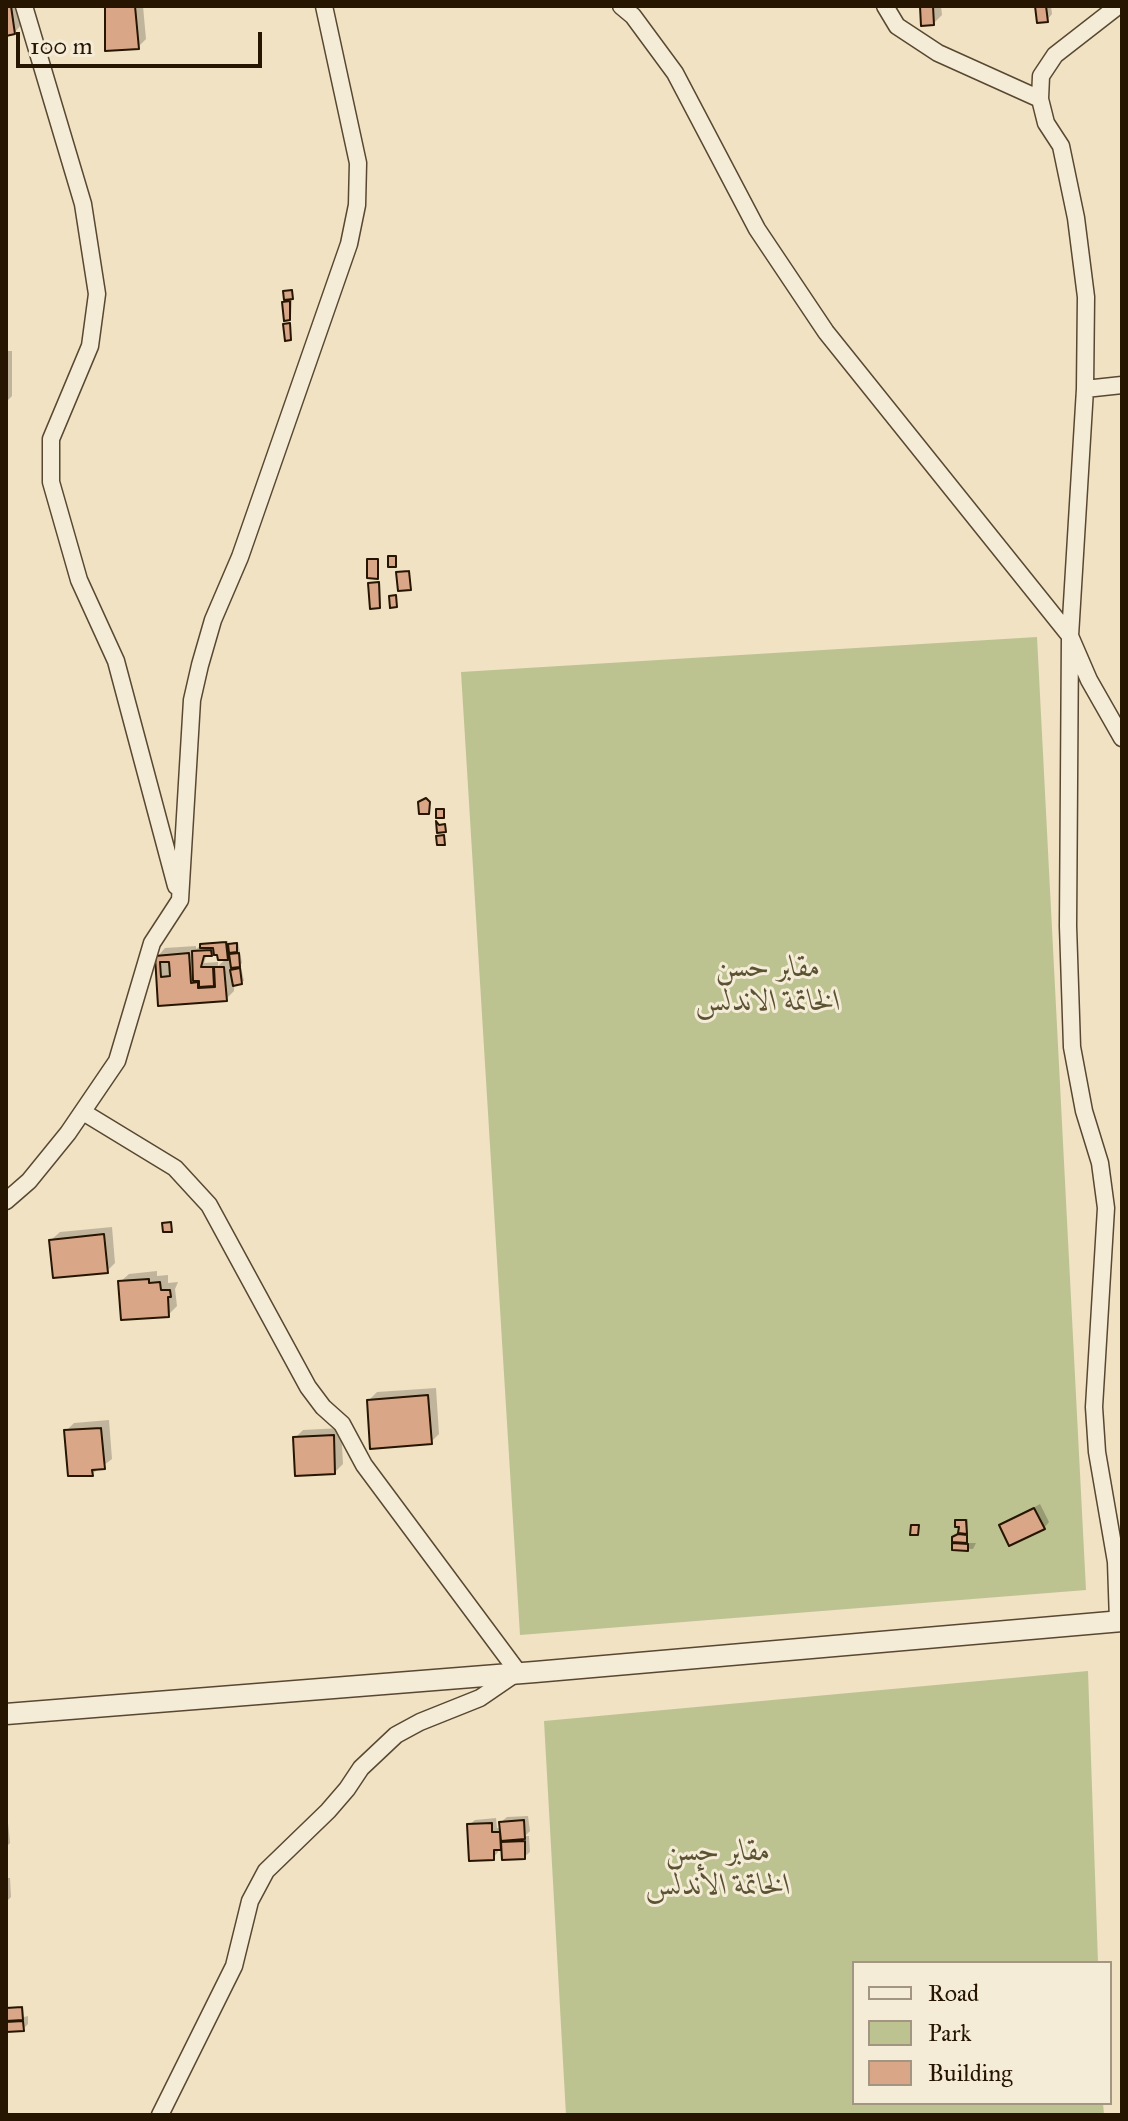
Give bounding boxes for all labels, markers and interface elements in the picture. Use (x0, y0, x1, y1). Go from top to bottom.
scale bar (20, 16, 266, 66)
text: 100 m (30, 31, 93, 61)
park label: مقابر حسن الخاتمة الاندلس (695, 951, 841, 1022)
park label: مقابر حسن الخاتمة الأندلس (645, 1835, 791, 1906)
legend (852, 1961, 1112, 2105)
text: Road (928, 1978, 979, 2008)
text: Park (928, 2018, 971, 2048)
text: Building (928, 2058, 1013, 2088)

